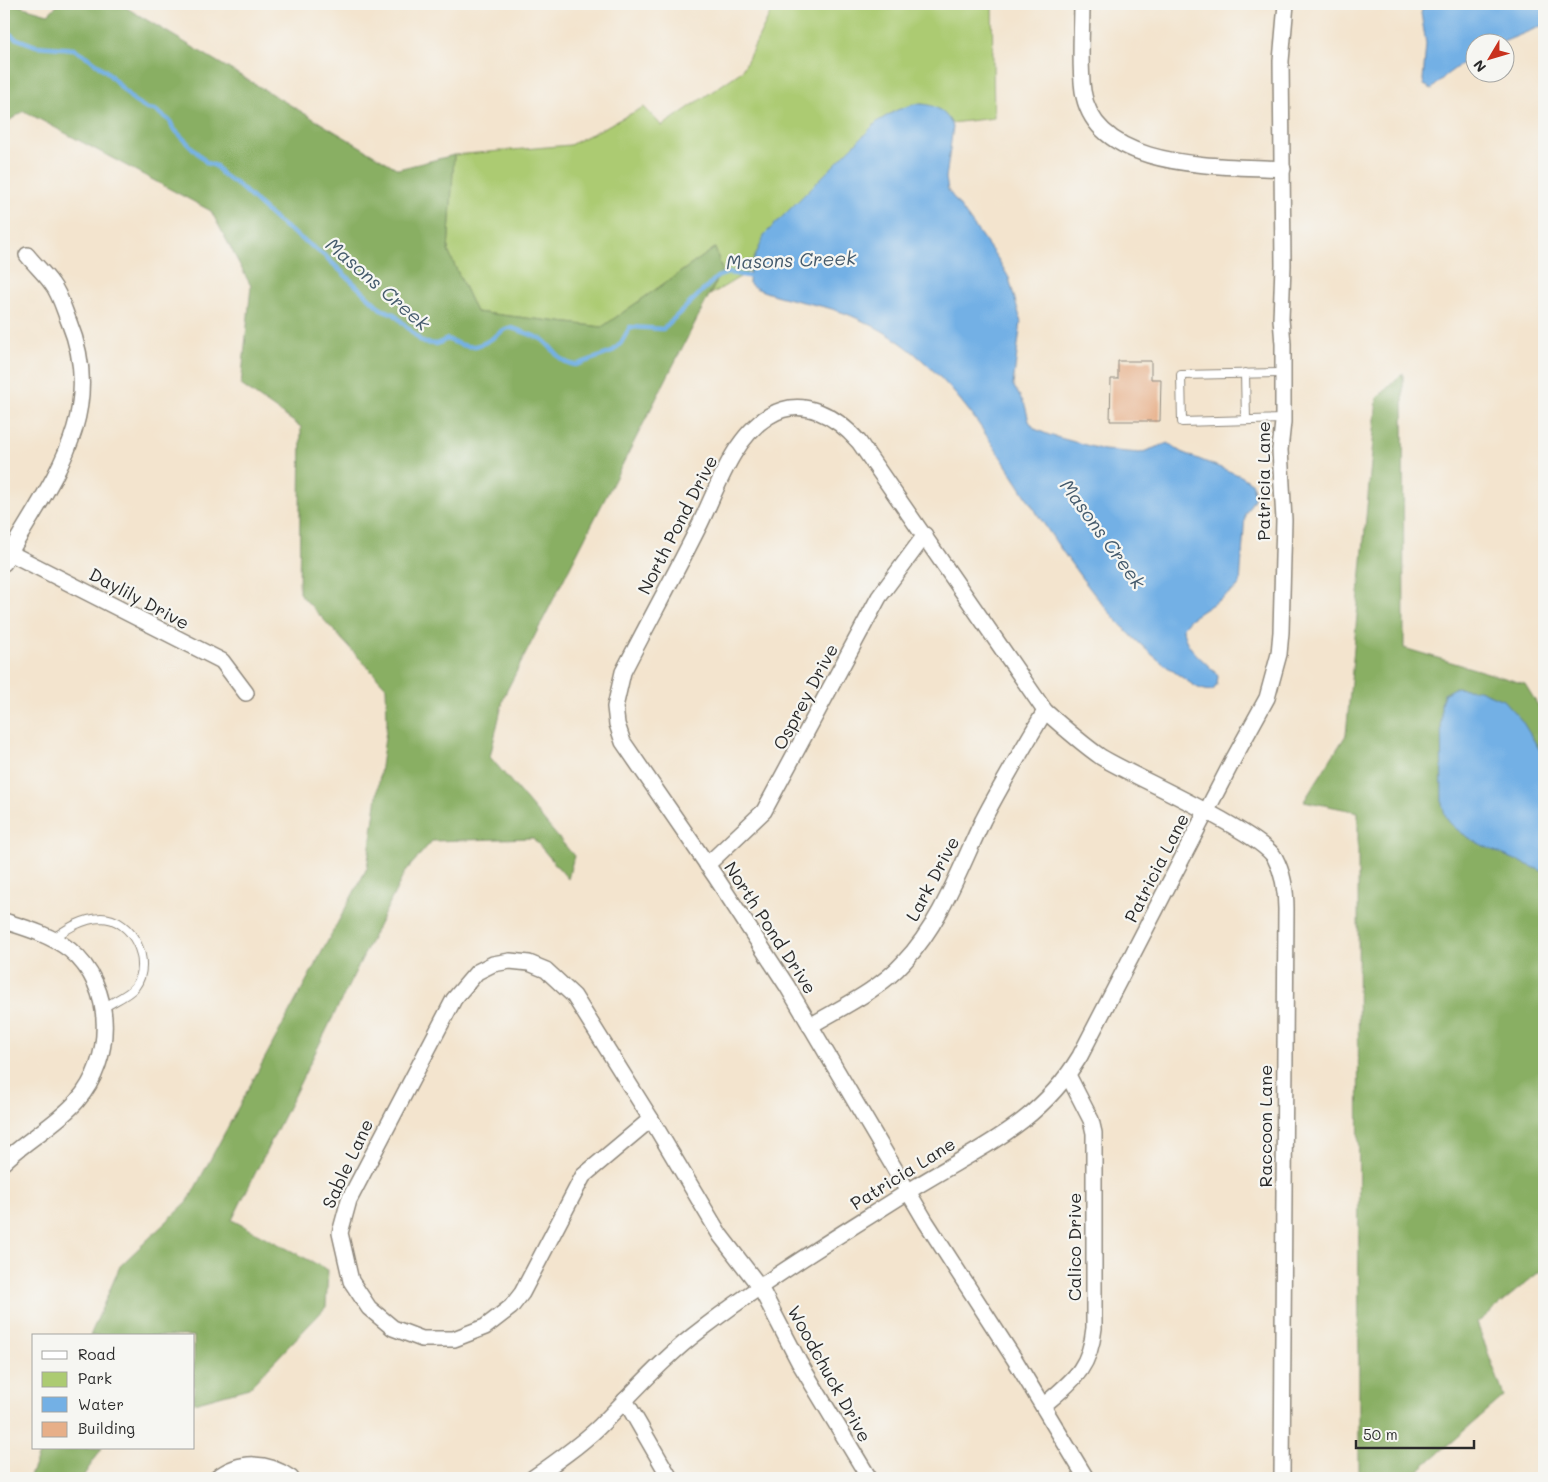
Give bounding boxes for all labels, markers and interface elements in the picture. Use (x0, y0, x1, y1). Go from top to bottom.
north arrow (1466, 32, 1516, 82)
text: N (1469, 56, 1490, 76)
water label: Masons Creek (321, 232, 436, 336)
water label: Masons Creek (726, 245, 857, 274)
street label: Patricia Lane (1251, 421, 1275, 541)
street label: North Pond Drive (632, 451, 723, 598)
water label: Masons Creek (1055, 474, 1152, 594)
street label: Daylily Drive (85, 562, 194, 635)
street label: Osprey Drive (767, 639, 843, 754)
street label: Patricia Lane (1118, 809, 1194, 926)
street label: Lark Drive (900, 832, 964, 925)
street label: North Pond Drive (719, 857, 823, 998)
street label: Raccoon Lane (1253, 1065, 1277, 1187)
street label: Sable Lane (316, 1115, 378, 1212)
street label: Patricia Lane (845, 1131, 960, 1215)
street label: Calico Drive (1062, 1193, 1086, 1301)
street label: Woodchuck Drive (782, 1301, 877, 1446)
legend (32, 1334, 195, 1450)
text: Road (78, 1344, 115, 1364)
text: Park (78, 1368, 112, 1388)
text: Water (78, 1394, 124, 1414)
scale bar (1356, 1417, 1473, 1449)
text: Building (78, 1418, 135, 1438)
text: 50 m (1363, 1424, 1398, 1444)

